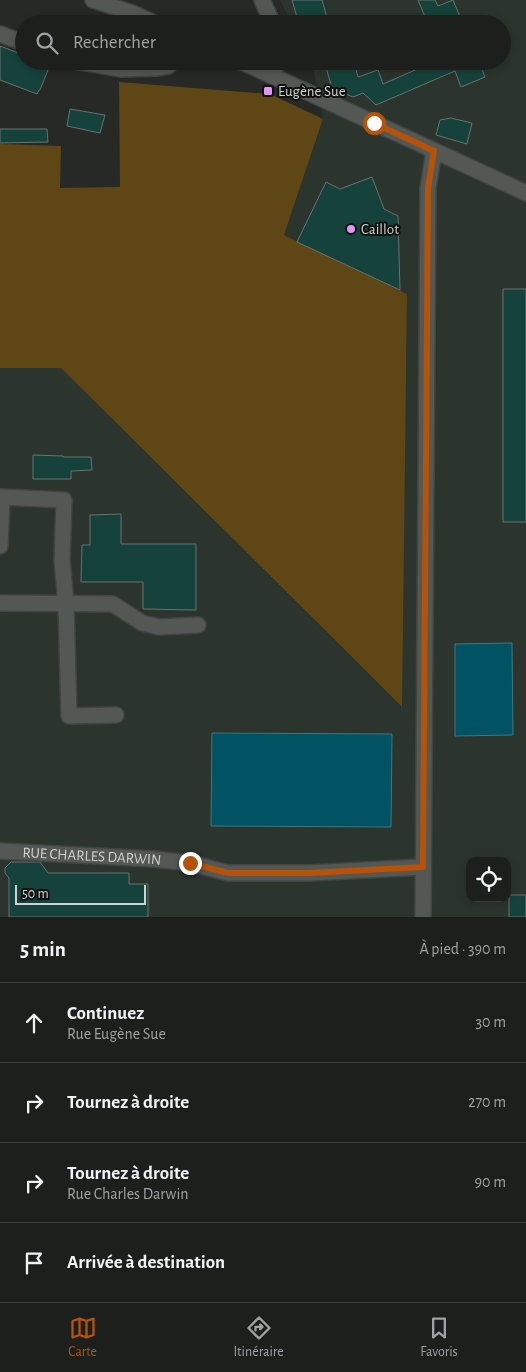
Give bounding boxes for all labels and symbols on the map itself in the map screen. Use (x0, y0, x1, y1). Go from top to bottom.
place label: Eugène Sue (278, 84, 346, 99)
marker: Eugène Sue (262, 85, 274, 97)
route start (363, 112, 386, 135)
place label: Caillot (361, 222, 399, 237)
marker: Caillot (345, 223, 357, 235)
street label: RUE CHARLES DARWIN (22, 845, 162, 868)
route end (179, 852, 202, 875)
scale bar (15, 882, 146, 905)

